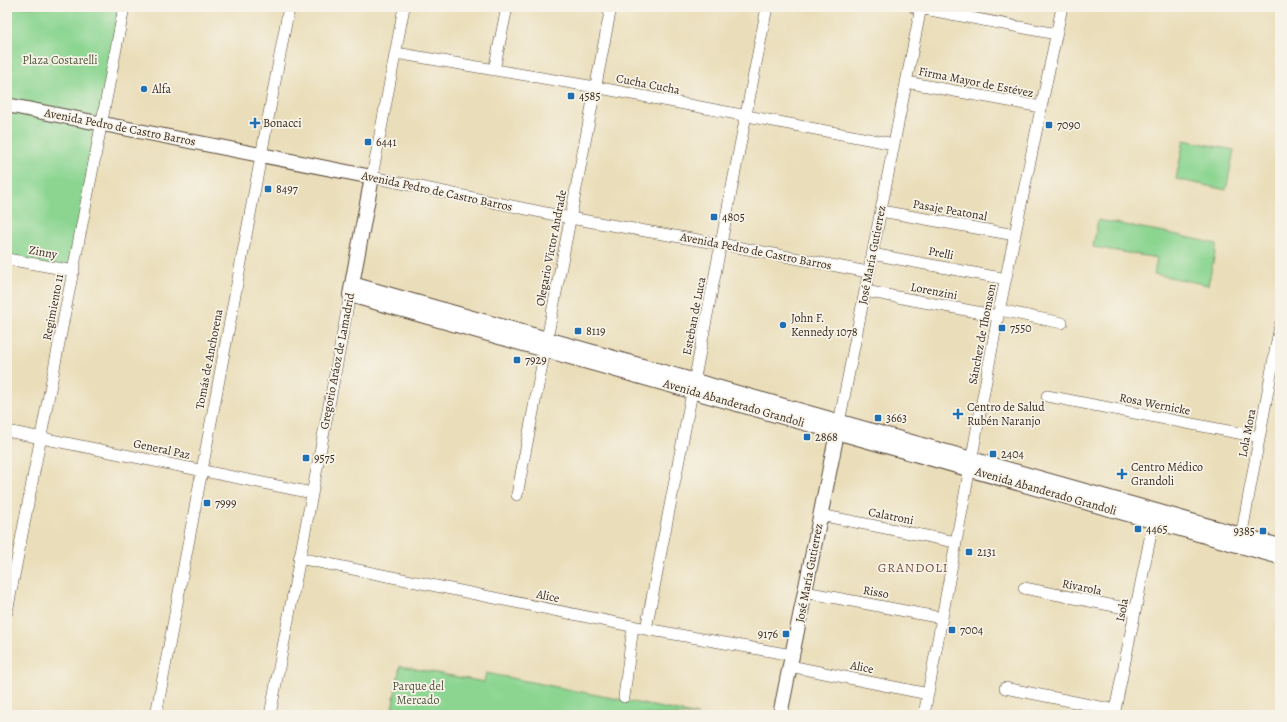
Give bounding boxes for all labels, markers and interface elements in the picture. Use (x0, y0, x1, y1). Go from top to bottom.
park label: Plaza Costarelli (22, 52, 98, 68)
street label: Firma Mayor de Estévez (917, 63, 1035, 101)
street label: Cucha Cucha (615, 70, 682, 98)
place label: Alfa (151, 81, 172, 97)
marker: Alfa (139, 84, 149, 94)
place label: 4585 (579, 88, 601, 104)
marker: 4585 (566, 91, 576, 101)
street label: Avenida Pedro de Castro Barros (42, 104, 197, 150)
place label: Bonacci (263, 115, 302, 131)
place label: 7090 (1057, 117, 1080, 133)
marker: Bonacci (250, 118, 260, 128)
marker: 7090 (1044, 120, 1054, 130)
place label: 6441 (376, 134, 397, 150)
marker: 6441 (363, 137, 373, 147)
street label: Avenida Pedro de Castro Barros (359, 167, 514, 215)
place label: 8497 (276, 181, 299, 197)
marker: 8497 (263, 184, 273, 194)
street label: Olegario Victor Andrade (532, 188, 570, 308)
street label: Pasaje Peatonal (912, 196, 988, 224)
street label: José María Gutierrez (855, 204, 889, 306)
place label: 4805 (722, 209, 745, 225)
marker: 4805 (709, 212, 719, 222)
street label: Avenida Pedro de Castro Barros (678, 228, 833, 274)
street label: Zinny (28, 242, 59, 262)
street label: Prelli (927, 243, 955, 263)
street label: Regimiento 11 (39, 272, 67, 342)
street label: Esteban de Luca (679, 275, 709, 356)
street label: Lorenzini (909, 279, 959, 303)
street label: Sánchez de Thomson (964, 282, 1000, 386)
street label: Gregorio Aráoz de Lamadrid (316, 291, 358, 431)
street label: Tomás de Anchorena (191, 307, 227, 410)
place label: John F. Kennedy 1078 (791, 310, 858, 340)
marker: John F. Kennedy 1078 (778, 320, 788, 330)
place label: 7550 (1010, 320, 1032, 336)
place label: 8119 (586, 323, 606, 339)
marker: 7550 (997, 323, 1007, 333)
marker: 8119 (573, 326, 583, 336)
place label: 7929 (525, 352, 547, 368)
marker: 7929 (512, 355, 522, 365)
street label: Avenida Abanderado Grandoli (660, 375, 807, 431)
street label: Rosa Wernicke (1118, 389, 1192, 419)
place label: Centro de Salud Rubén Naranjo (967, 399, 1045, 429)
street label: Lola Mora (1234, 407, 1260, 459)
marker: Centro de Salud Rubén Naranjo (952, 408, 964, 420)
place label: 3663 (886, 410, 907, 426)
marker: 3663 (873, 413, 883, 423)
place label: 2868 (815, 429, 838, 445)
marker: 2868 (802, 432, 812, 442)
street label: General Paz (132, 435, 192, 463)
place label: 2404 (1001, 446, 1025, 462)
marker: 2404 (988, 449, 998, 459)
place label: 9575 (314, 450, 335, 466)
marker: 9575 (301, 453, 311, 463)
place label: Centro Médico Grandoli (1131, 459, 1203, 489)
street label: Avenida Abanderado Grandoli (972, 463, 1119, 519)
marker: Centro Médico Grandoli (1116, 468, 1128, 480)
place label: 7999 (215, 495, 236, 511)
marker: 7999 (202, 498, 212, 508)
street label: Calatroni (867, 504, 915, 528)
place label: 4465 (1146, 521, 1168, 537)
street label: José María Gutierrez (792, 522, 826, 624)
place label: 9385 (1234, 523, 1255, 539)
marker: 4465 (1133, 524, 1143, 534)
marker: 9385 (1258, 526, 1268, 536)
place label: 2131 (977, 544, 996, 560)
marker: 2131 (964, 547, 974, 557)
district label: GRANDOLI (878, 559, 948, 576)
street label: Rivarola (1061, 575, 1104, 599)
street label: Risso (862, 582, 890, 602)
street label: Alice (534, 586, 561, 606)
street label: Isola (1112, 597, 1132, 623)
place label: 7004 (960, 622, 984, 638)
marker: 7004 (947, 625, 957, 635)
place label: 9176 (758, 626, 778, 642)
marker: 9176 (781, 629, 791, 639)
street label: Alice (848, 657, 875, 677)
park label: Parque del Mercado (392, 678, 444, 708)

